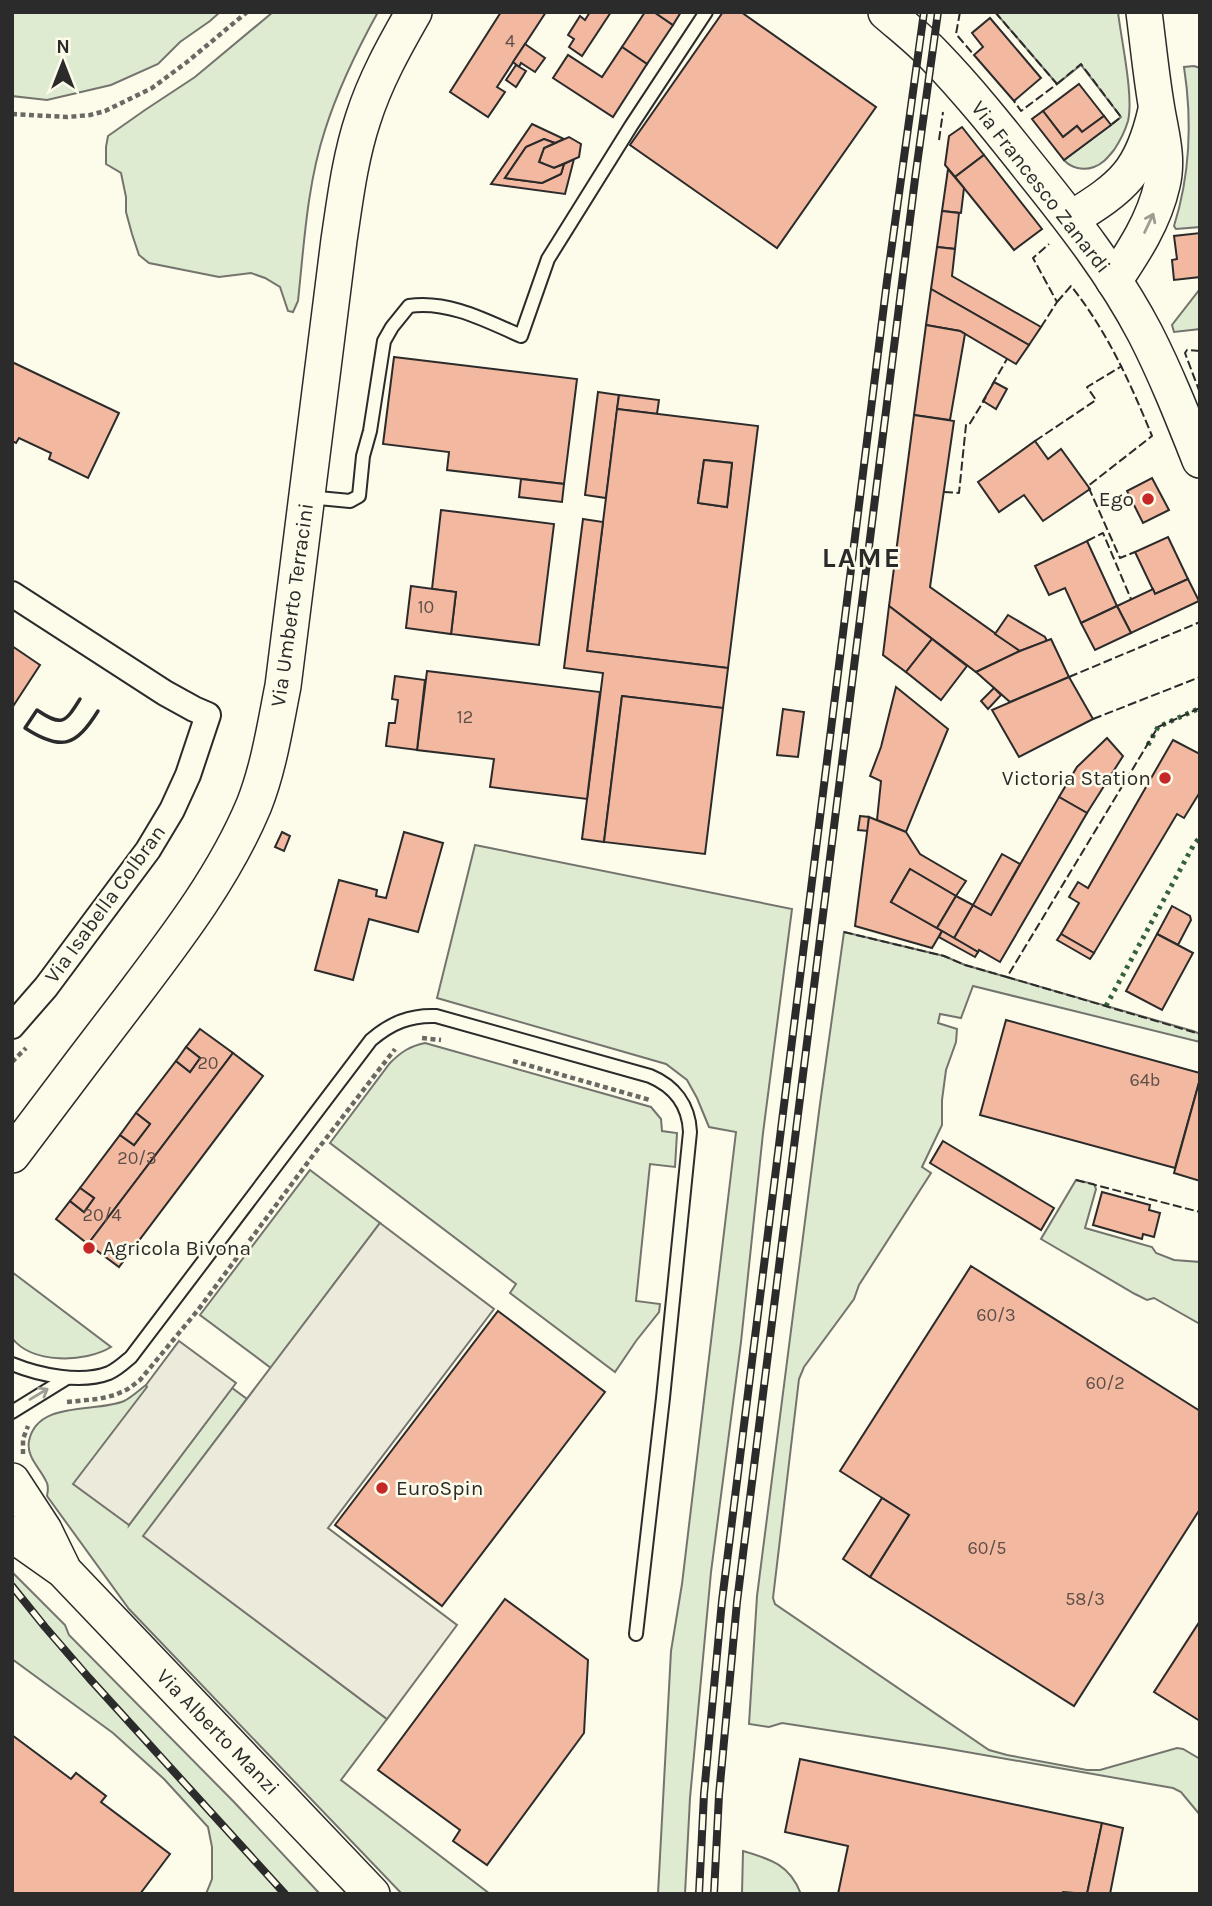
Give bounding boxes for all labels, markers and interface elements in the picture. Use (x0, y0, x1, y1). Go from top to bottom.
north arrow (28, 28, 98, 98)
house number: 4 (505, 30, 515, 52)
text: N (56, 36, 70, 58)
street label: Via Francesco Zanardi (966, 96, 1116, 278)
one-way arrow (1142, 213, 1156, 234)
place label: Ego (1099, 487, 1134, 511)
marker: Ego (1140, 491, 1156, 507)
street label: Via Umberto Terracini (266, 502, 318, 708)
district label: LAME (822, 541, 902, 574)
house number: 10 (418, 596, 434, 618)
house number: 12 (457, 706, 473, 728)
place label: Victoria Station (1002, 766, 1151, 790)
marker: Victoria Station (1157, 770, 1173, 786)
street label: Via Isabella Colbran (40, 820, 170, 988)
house number: 20 (197, 1052, 219, 1074)
house number: 64b (1129, 1069, 1161, 1091)
house number: 20/3 (117, 1147, 157, 1169)
house number: 20/4 (83, 1204, 121, 1226)
place label: Agricola Bivona (103, 1236, 251, 1260)
marker: Agricola Bivona (81, 1240, 97, 1256)
house number: 60/3 (976, 1304, 1016, 1326)
house number: 60/2 (1085, 1372, 1125, 1394)
one-way arrow (29, 1387, 49, 1401)
place label: EuroSpin (396, 1476, 484, 1500)
marker: EuroSpin (374, 1480, 390, 1496)
house number: 60/5 (968, 1537, 1006, 1559)
house number: 58/3 (1065, 1588, 1105, 1610)
street label: Via Alberto Manzi (152, 1664, 284, 1800)

